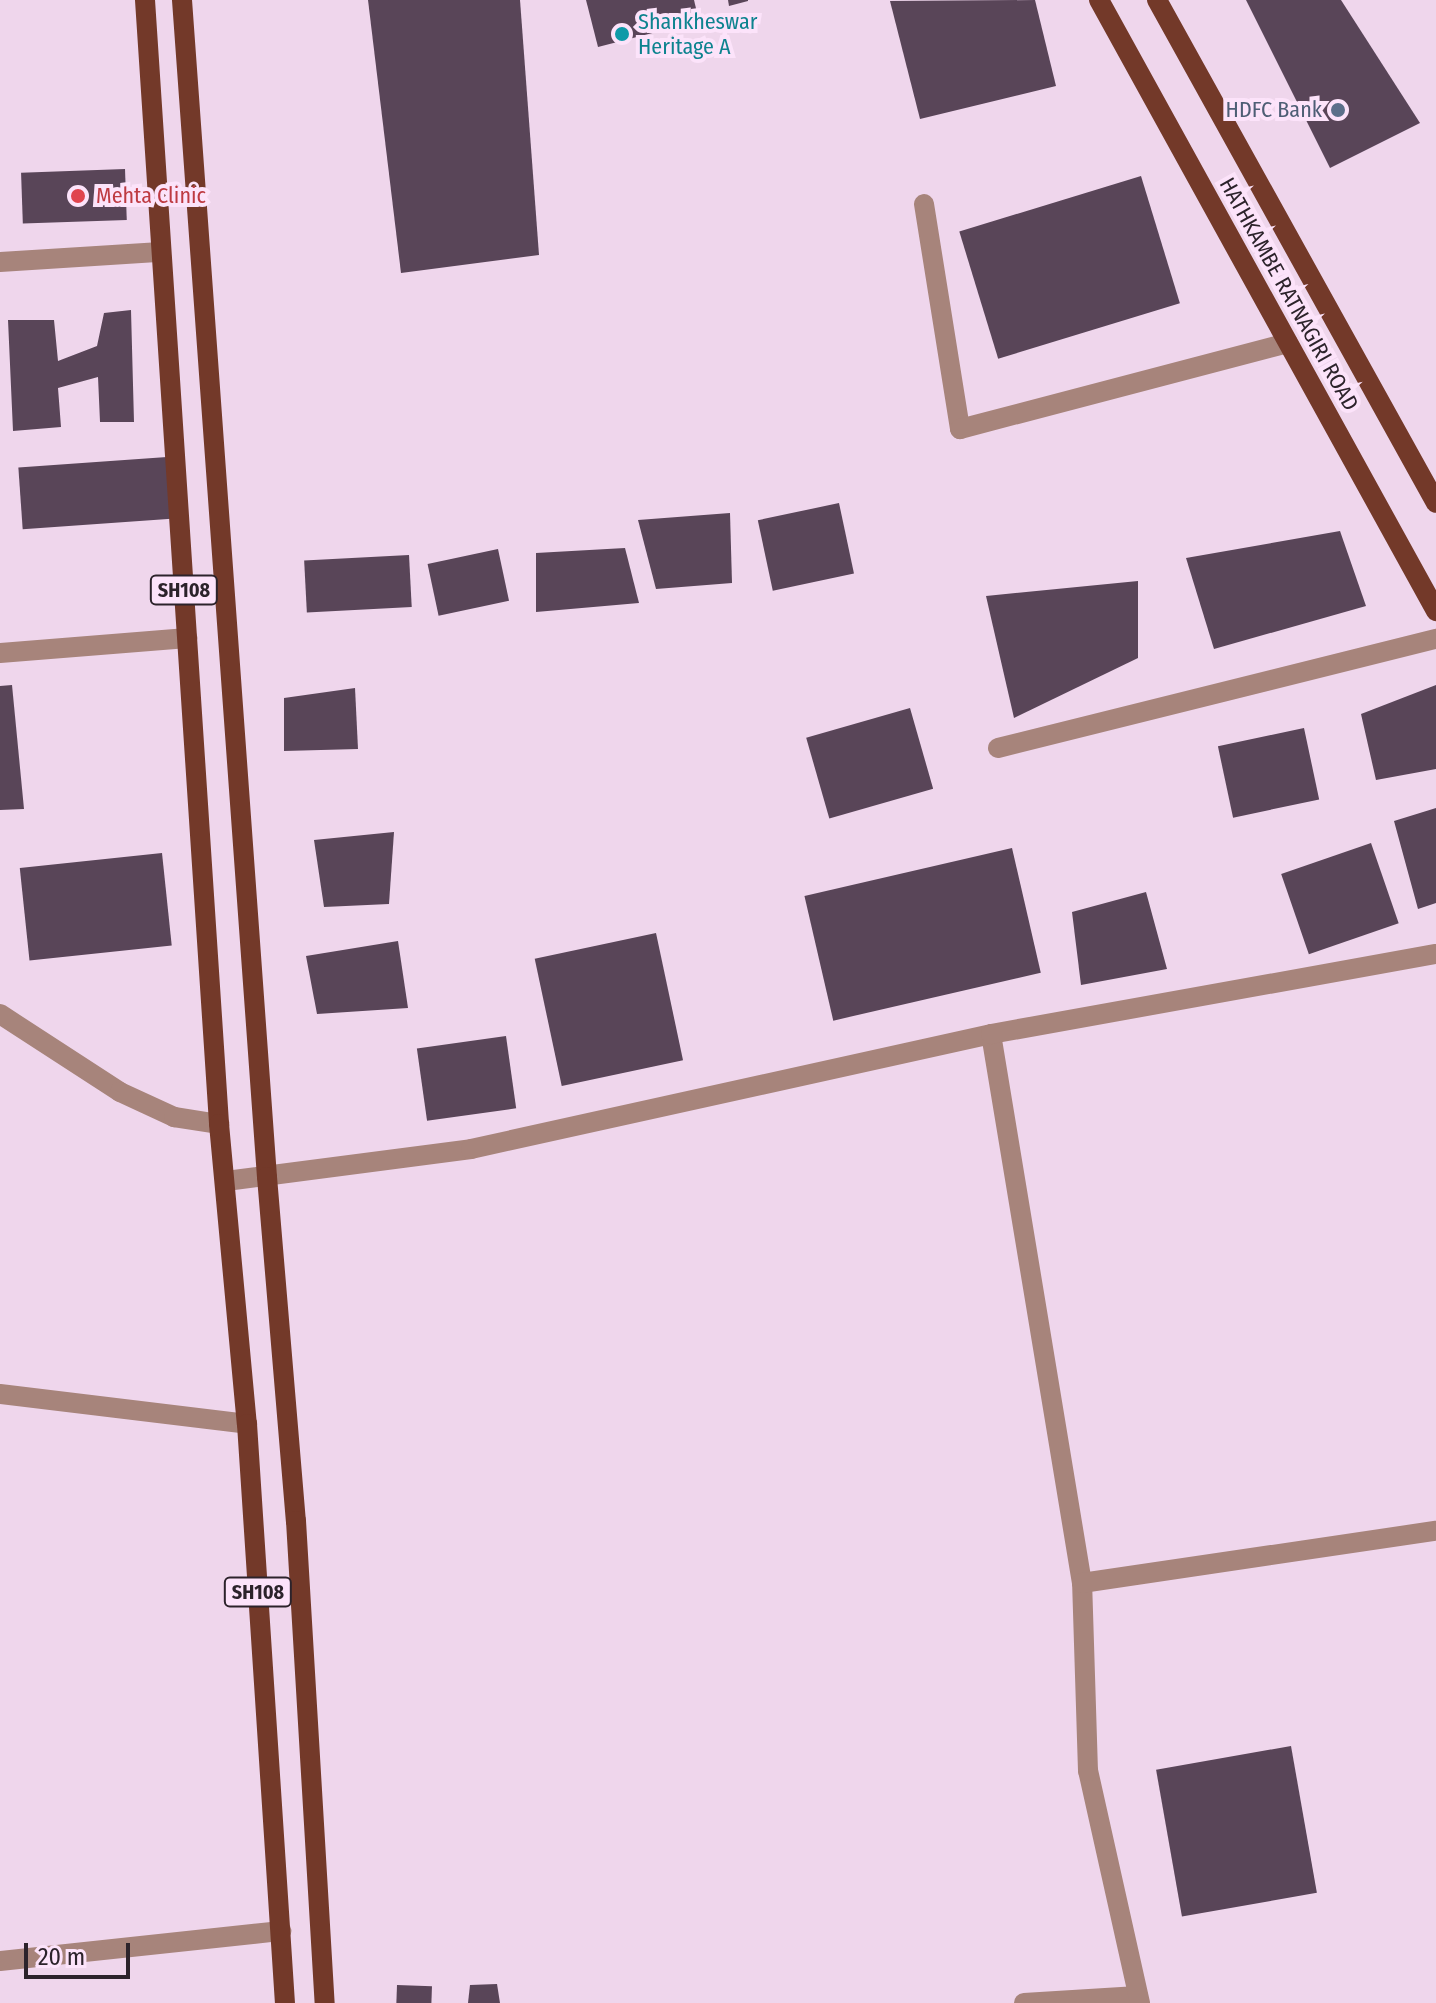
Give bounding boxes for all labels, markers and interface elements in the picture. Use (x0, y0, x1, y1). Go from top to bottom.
place label: Shankheswar Heritage A (638, 8, 757, 60)
marker: Shankheswar Heritage A (613, 25, 631, 43)
place label: HDFC Bank (1226, 97, 1322, 123)
marker: HDFC Bank (1329, 101, 1347, 119)
street label: HATHKAMBE RATNAGIRI ROAD (1214, 173, 1364, 415)
place label: Mehta Clinic (96, 183, 206, 209)
marker: Mehta Clinic (67, 185, 89, 207)
road number: SH108 (148, 574, 220, 606)
road number: SH108 (222, 1576, 294, 1608)
scale bar (28, 1927, 134, 1977)
text: 20 m (38, 1943, 85, 1971)

